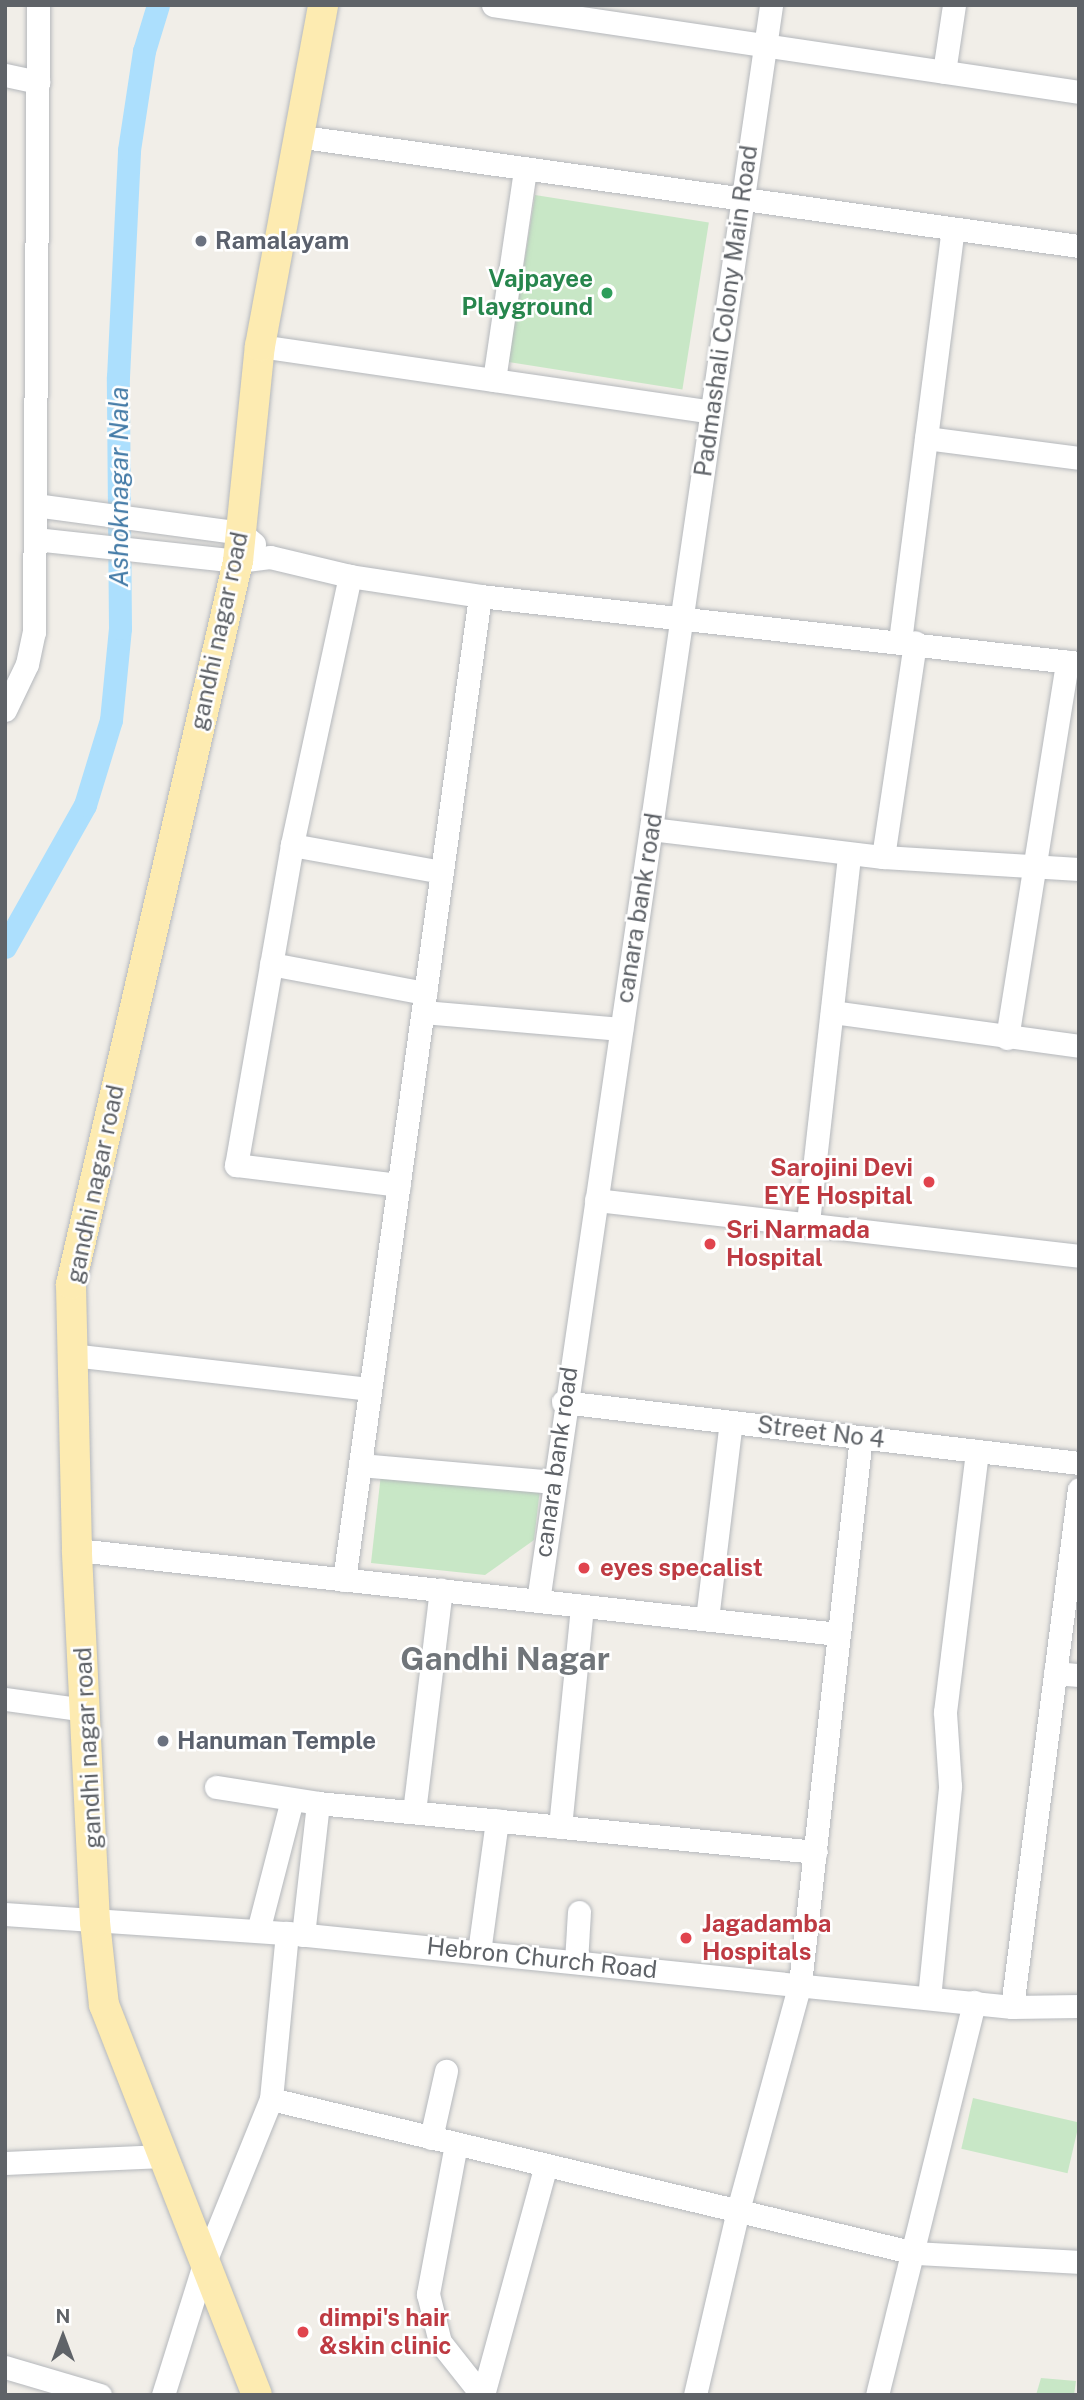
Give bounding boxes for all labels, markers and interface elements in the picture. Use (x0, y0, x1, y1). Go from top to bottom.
street label: Padmashali Colony Main Road (688, 143, 764, 479)
place label: Ramalayam (215, 227, 349, 255)
marker: Ramalayam (193, 233, 209, 249)
place label: Vajpayee Playground (461, 265, 593, 321)
marker: Vajpayee Playground (599, 285, 615, 301)
water label: Ashoknagar Nala (103, 387, 135, 587)
street label: gandhi nagar road (184, 529, 254, 733)
street label: canara bank road (610, 811, 668, 1005)
street label: gandhi nagar road (60, 1082, 130, 1286)
place label: Sarojini Devi EYE Hospital (764, 1154, 913, 1210)
marker: Sarojini Devi EYE Hospital (919, 1172, 939, 1192)
place label: Sri Narmada Hospital (726, 1216, 870, 1272)
marker: Sri Narmada Hospital (700, 1234, 720, 1254)
street label: canara bank road (528, 1365, 584, 1559)
street label: Street No 4 (756, 1410, 886, 1454)
place label: eyes specalist (600, 1554, 763, 1582)
marker: eyes specalist (574, 1558, 594, 1578)
district label: Gandhi Nagar (400, 1640, 610, 1678)
street label: gandhi nagar road (68, 1646, 108, 1850)
place label: Hanuman Temple (177, 1727, 376, 1755)
marker: Hanuman Temple (155, 1733, 171, 1749)
place label: Jagadamba Hospitals (702, 1910, 831, 1966)
marker: Jagadamba Hospitals (676, 1928, 696, 1948)
street label: Hebron Church Road (425, 1932, 659, 1984)
north arrow (28, 2302, 98, 2372)
place label: dimpi's hair &skin clinic (319, 2304, 452, 2360)
text: N (56, 2305, 70, 2327)
marker: dimpi's hair &skin clinic (293, 2322, 313, 2342)

